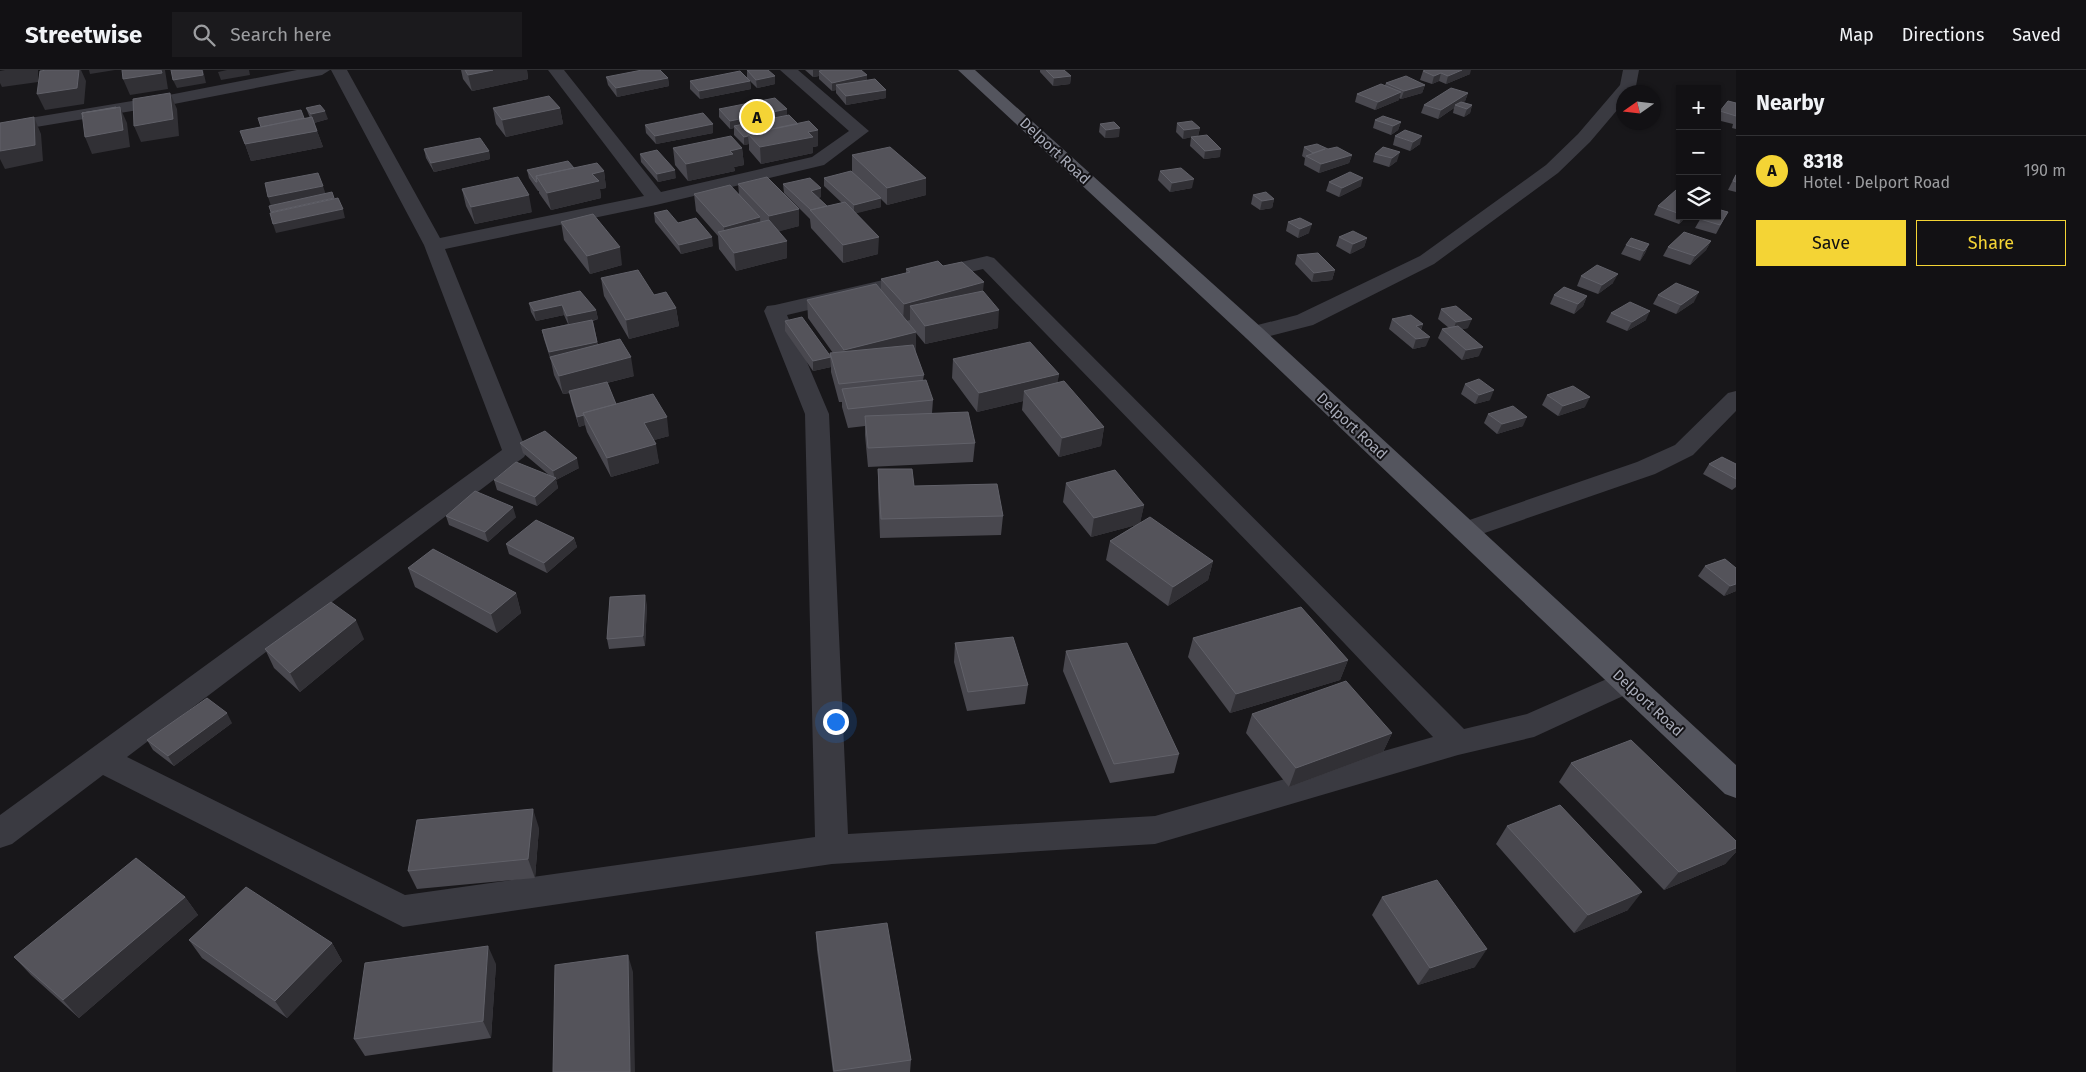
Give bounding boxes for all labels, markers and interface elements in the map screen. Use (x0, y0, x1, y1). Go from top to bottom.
search box (172, 12, 522, 57)
text: Streetwise (25, 21, 142, 49)
icon: search (190, 21, 218, 49)
text: Search here (230, 23, 332, 46)
text: Map (1839, 24, 1874, 46)
text: Directions (1902, 24, 1984, 46)
text: Saved (2012, 24, 2061, 46)
north arrow (1616, 85, 1661, 130)
map controls (1676, 85, 1721, 220)
button: + (1676, 85, 1721, 130)
text: Nearby (1756, 90, 1824, 116)
pin: A (741, 98, 773, 136)
street label: Delport Road (1016, 114, 1094, 188)
button: − (1676, 130, 1721, 175)
text: 8318 (1803, 150, 1843, 173)
text: A (1767, 161, 1777, 180)
text: 190 m (2024, 161, 2066, 180)
text: Hotel · Delport Road (1803, 173, 1950, 192)
button: layers (1676, 175, 1721, 220)
button: Save (1756, 220, 1906, 266)
button: Share (1916, 220, 2066, 266)
street label: Delport Road (1313, 389, 1391, 463)
street label: Delport Road (1609, 666, 1687, 740)
your location (823, 709, 849, 735)

